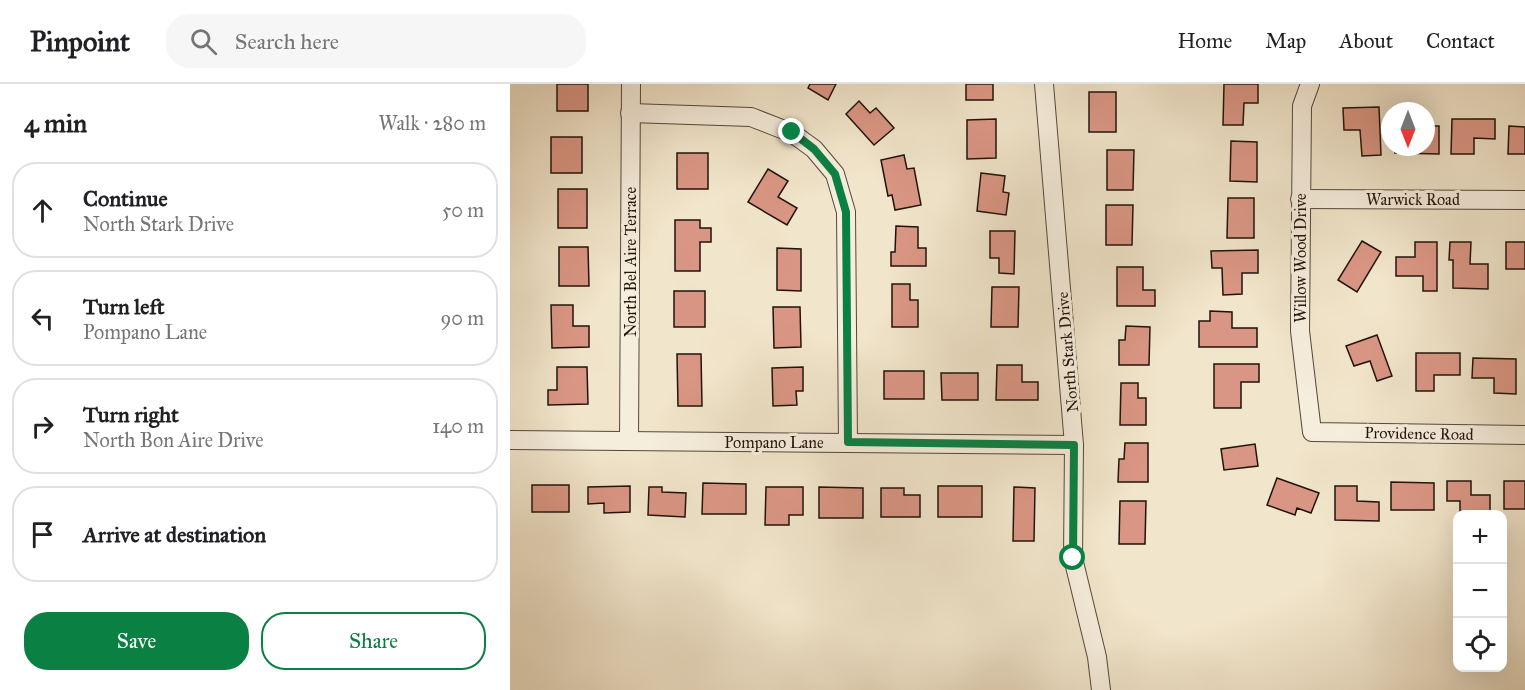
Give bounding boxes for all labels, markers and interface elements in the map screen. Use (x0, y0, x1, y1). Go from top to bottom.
search box (166, 14, 586, 68)
text: Pinpoint (30, 24, 130, 59)
icon: search (187, 25, 220, 58)
text: Search here (235, 28, 339, 55)
text: Home (1177, 28, 1232, 54)
text: Map (1265, 28, 1306, 54)
text: About (1339, 28, 1393, 54)
text: Contact (1426, 28, 1495, 54)
north arrow (1381, 102, 1435, 156)
text: 4 min (24, 107, 87, 139)
text: Walk · 280 m (379, 111, 486, 135)
route end (778, 118, 804, 144)
text: Continue (83, 185, 168, 212)
street label: North Bel Aire Terrace (621, 187, 640, 337)
street label: Warwick Road (1366, 190, 1460, 209)
street label: Willow Wood Drive (1291, 193, 1310, 323)
icon: ahead (26, 194, 59, 227)
text: 50 m (442, 198, 484, 222)
text: North Stark Drive (83, 212, 234, 236)
street label: North Stark Drive (1053, 291, 1082, 413)
text: Turn left (83, 293, 165, 320)
icon: left (26, 302, 59, 335)
text: 90 m (441, 306, 484, 330)
text: Pompano Lane (83, 320, 207, 344)
text: Turn right (83, 401, 179, 428)
icon: right (26, 410, 59, 443)
text: 140 m (432, 414, 484, 438)
street label: Providence Road (1364, 423, 1474, 444)
text: North Bon Aire Drive (83, 428, 264, 452)
street label: Pompano Lane (724, 433, 824, 452)
map controls (1453, 510, 1507, 672)
button: + (1453, 510, 1507, 564)
icon: arrive (26, 518, 59, 551)
text: Arrive at destination (83, 521, 266, 548)
route start (1059, 544, 1085, 570)
button: − (1453, 564, 1507, 618)
button: Save (24, 612, 249, 670)
button: Share (261, 612, 486, 670)
button: locate (1453, 618, 1507, 672)

